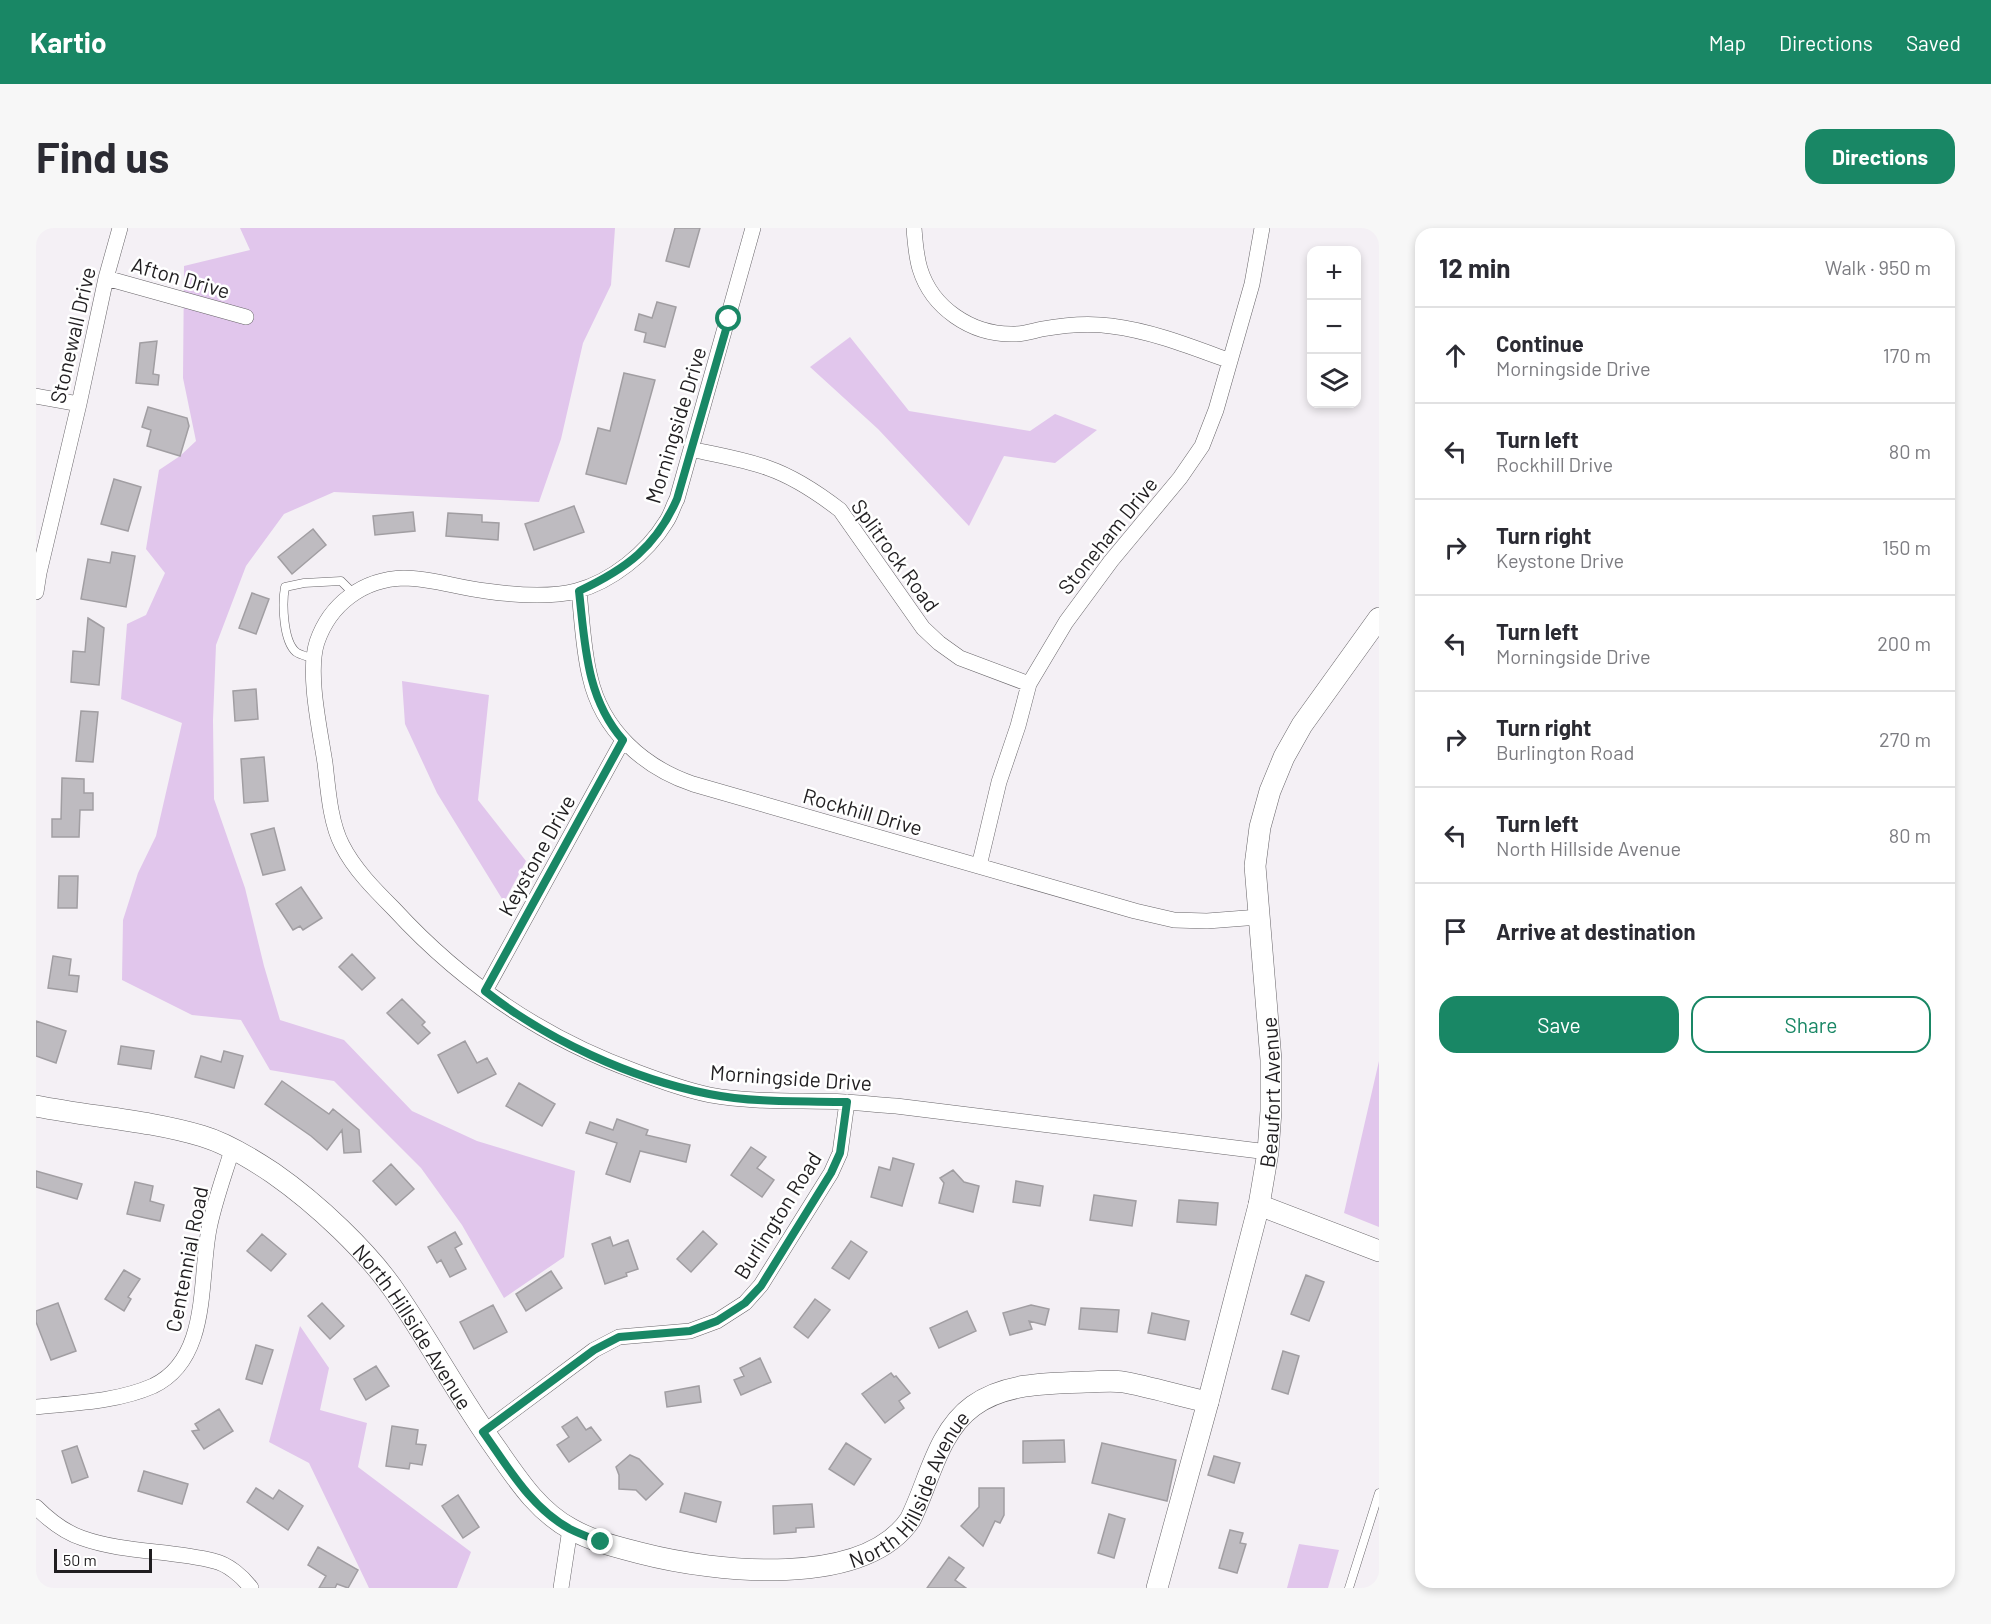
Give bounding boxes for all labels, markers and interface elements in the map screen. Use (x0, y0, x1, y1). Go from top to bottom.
text: Kartio (30, 25, 107, 59)
text: Map (1709, 30, 1746, 55)
text: Directions (1779, 30, 1873, 55)
text: Saved (1906, 30, 1961, 55)
button: Directions (1805, 129, 1955, 184)
text: Find us (36, 131, 169, 181)
map controls (1307, 246, 1361, 408)
button: + (1307, 246, 1361, 300)
street label: Afton Drive (129, 251, 233, 303)
text: 12 min (1439, 252, 1511, 283)
text: Walk · 950 m (1825, 255, 1931, 279)
street label: Stonewall Drive (44, 264, 100, 406)
button: − (1307, 300, 1361, 354)
route start (715, 305, 741, 331)
text: Continue (1496, 330, 1584, 356)
icon: ahead (1439, 339, 1472, 372)
text: 170 m (1883, 343, 1931, 367)
street label: Morningside Drive (639, 344, 711, 506)
button: layers (1307, 354, 1361, 408)
text: Morningside Drive (1496, 356, 1651, 380)
text: Turn left (1496, 426, 1579, 452)
icon: left (1439, 435, 1472, 468)
text: 80 m (1889, 439, 1931, 463)
text: Rockhill Drive (1496, 452, 1613, 476)
street label: Stoneham Drive (1052, 471, 1162, 599)
street label: Splitrock Road (847, 494, 945, 616)
text: Turn right (1496, 522, 1591, 548)
icon: right (1439, 531, 1472, 564)
text: 150 m (1882, 535, 1931, 559)
text: Keystone Drive (1496, 548, 1624, 572)
text: Turn left (1496, 618, 1579, 644)
icon: left (1439, 627, 1472, 660)
text: 200 m (1877, 631, 1931, 655)
text: Morningside Drive (1496, 644, 1651, 668)
text: Turn right (1496, 714, 1591, 740)
icon: right (1439, 723, 1472, 756)
text: 270 m (1879, 727, 1931, 751)
text: Burlington Road (1496, 740, 1634, 764)
street label: Rockhill Drive (800, 782, 926, 840)
street label: Keystone Drive (492, 790, 580, 920)
text: Turn left (1496, 810, 1579, 836)
icon: left (1439, 819, 1472, 852)
text: 80 m (1889, 823, 1931, 847)
text: North Hillside Avenue (1496, 836, 1681, 860)
icon: arrive (1439, 915, 1472, 948)
text: Arrive at destination (1496, 918, 1695, 944)
button: Save (1439, 996, 1679, 1053)
button: Share (1691, 996, 1931, 1053)
street label: Beaufort Avenue (1253, 1016, 1284, 1169)
street label: Morningside Drive (709, 1059, 873, 1095)
street label: Burlington Road (728, 1147, 826, 1283)
street label: Centennial Road (160, 1184, 212, 1334)
street label: North Hillside Avenue (349, 1238, 478, 1413)
street label: North Hillside Avenue (845, 1404, 973, 1572)
route end (587, 1528, 613, 1554)
scale bar (54, 1546, 152, 1574)
text: 50 m (63, 1550, 97, 1569)

